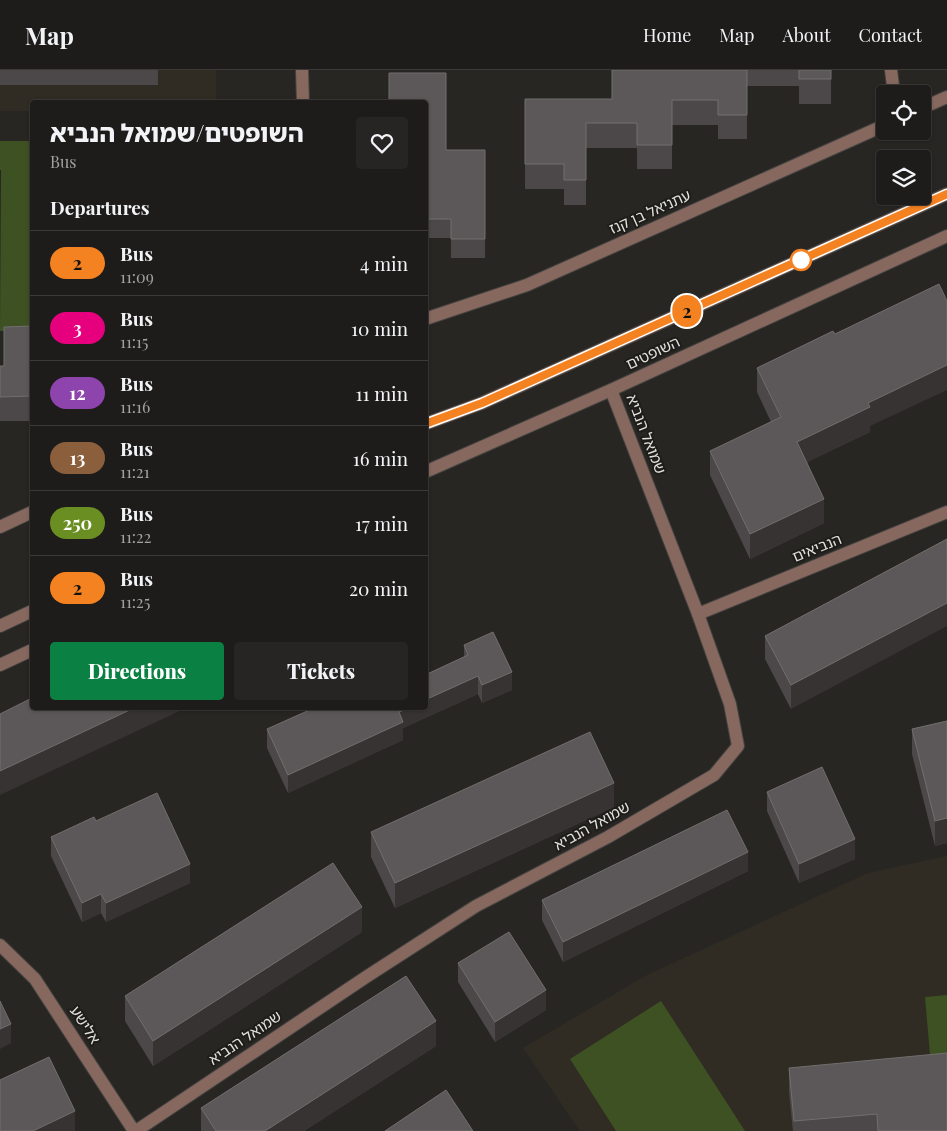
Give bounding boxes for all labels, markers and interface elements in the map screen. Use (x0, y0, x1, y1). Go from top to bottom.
text: Map (25, 19, 74, 51)
text: Home (643, 23, 691, 47)
text: Map (719, 23, 754, 47)
text: About (782, 23, 831, 47)
text: Contact (859, 23, 922, 47)
map controls (876, 85, 931, 205)
button: locate (876, 85, 931, 140)
text: השופטים/שמואל הנביא (50, 116, 304, 148)
button: heart (356, 117, 408, 169)
button: layers (876, 150, 931, 205)
text: Bus (50, 151, 76, 172)
street label: עתניאל בן קנז (606, 184, 694, 238)
text: Departures (50, 194, 150, 220)
text: Bus (120, 240, 153, 266)
unlabelled marker (790, 249, 812, 271)
text: 4 min (360, 250, 408, 276)
text: 2 (73, 251, 82, 275)
text: 11:09 (120, 266, 154, 287)
line badge: 2 (671, 295, 703, 327)
text: 2 (682, 299, 692, 323)
text: Bus (120, 305, 153, 331)
text: 10 min (351, 315, 408, 341)
text: 3 (73, 316, 82, 340)
text: 11:15 (120, 331, 148, 352)
street label: השופטים (622, 331, 683, 373)
text: Bus (120, 370, 153, 396)
text: 11 min (355, 380, 408, 406)
text: 12 (69, 381, 86, 405)
street label: שמואל הנביא (623, 391, 671, 476)
text: 11:16 (120, 396, 150, 417)
text: Bus (120, 435, 153, 461)
text: 16 min (353, 445, 408, 471)
text: 13 (70, 446, 85, 470)
text: 11:21 (120, 461, 150, 482)
text: Bus (120, 500, 153, 526)
text: 17 min (355, 510, 408, 536)
text: 250 (63, 511, 92, 535)
text: 11:22 (120, 526, 151, 547)
street label: הנביאים (789, 528, 844, 566)
text: Bus (120, 565, 153, 591)
text: 20 min (349, 575, 408, 601)
text: 2 (73, 576, 82, 600)
text: 11:25 (120, 591, 150, 612)
button: Directions (50, 642, 224, 700)
button: Tickets (234, 642, 408, 700)
street label: שמואל הנביא (550, 796, 633, 854)
street label: אלישע (66, 1002, 106, 1047)
street label: שמואל הנביא (204, 1005, 285, 1069)

